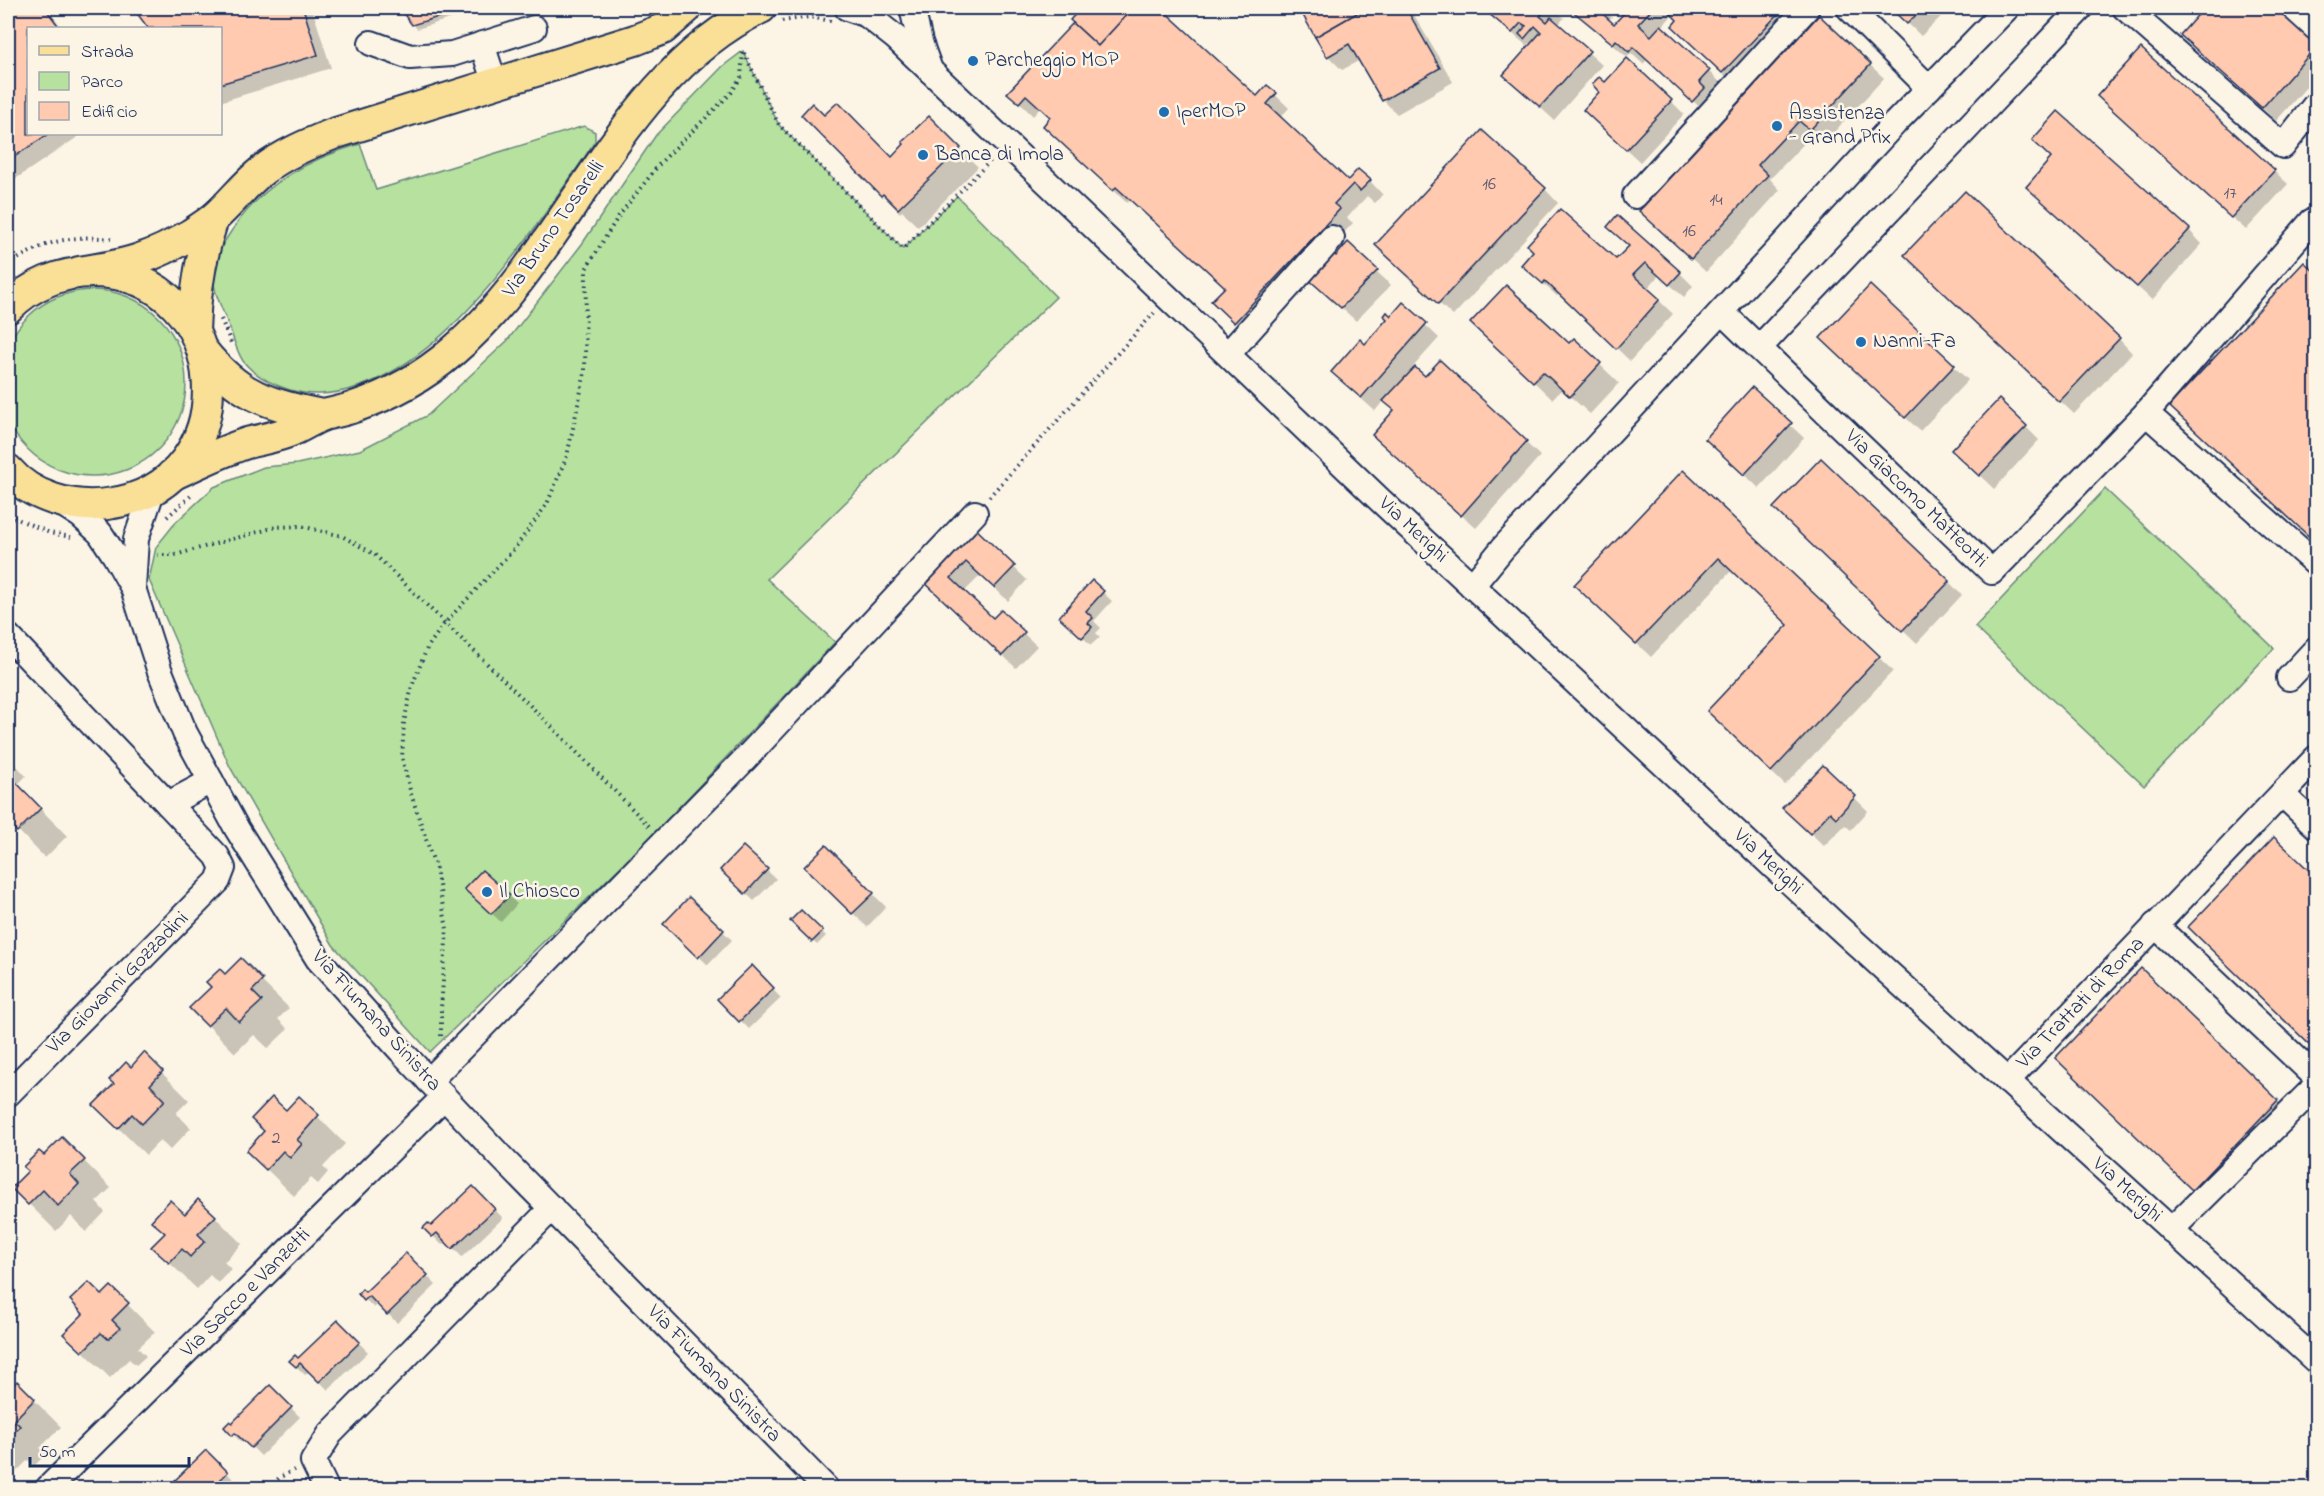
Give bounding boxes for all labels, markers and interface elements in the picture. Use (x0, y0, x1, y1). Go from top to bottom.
legend (27, 27, 222, 135)
text: Strada (81, 40, 134, 66)
place label: Parcheggio MOP (985, 46, 1119, 78)
marker: Parcheggio MOP (966, 54, 980, 68)
text: Parco (81, 70, 123, 96)
place label: IperMOP (1176, 97, 1246, 127)
place label: Assistenza - Grand Prix (1789, 99, 1891, 153)
text: Edificio (81, 100, 137, 126)
marker: IperMOP (1157, 105, 1171, 119)
marker: Assistenza - Grand Prix (1770, 119, 1784, 133)
place label: Banca di Imola (934, 140, 1064, 170)
marker: Banca di Imola (916, 148, 930, 162)
street label: Via Bruno Tosarelli (495, 154, 613, 304)
house number: 16 (1482, 172, 1496, 198)
house number: 17 (2223, 181, 2237, 207)
house number: 14 (1709, 188, 1723, 214)
house number: 16 (1682, 219, 1696, 245)
place label: Nanni-Fa (1873, 327, 1956, 357)
marker: Nanni-Fa (1854, 335, 1868, 349)
street label: Via Giacomo Matteotti (1837, 422, 1994, 575)
street label: Via Merighi (1369, 489, 1455, 572)
street label: Via Merighi (1724, 821, 1810, 904)
place label: Il Chiosco (499, 877, 580, 907)
marker: Il Chiosco (480, 885, 494, 899)
street label: Via Giovanni Gozzadini (39, 905, 196, 1062)
street label: Via Trattati di Roma (2009, 930, 2152, 1077)
street label: Via Fiumana Sinistra (303, 943, 448, 1099)
house number: 2 (272, 1126, 281, 1152)
street label: Via Merighi (2083, 1149, 2169, 1231)
street label: Via Sacco e Vanzetti (173, 1221, 318, 1366)
street label: Via Fiumana Sinistra (639, 1297, 788, 1450)
scale bar (30, 1430, 189, 1468)
text: 50 m (39, 1440, 76, 1466)

